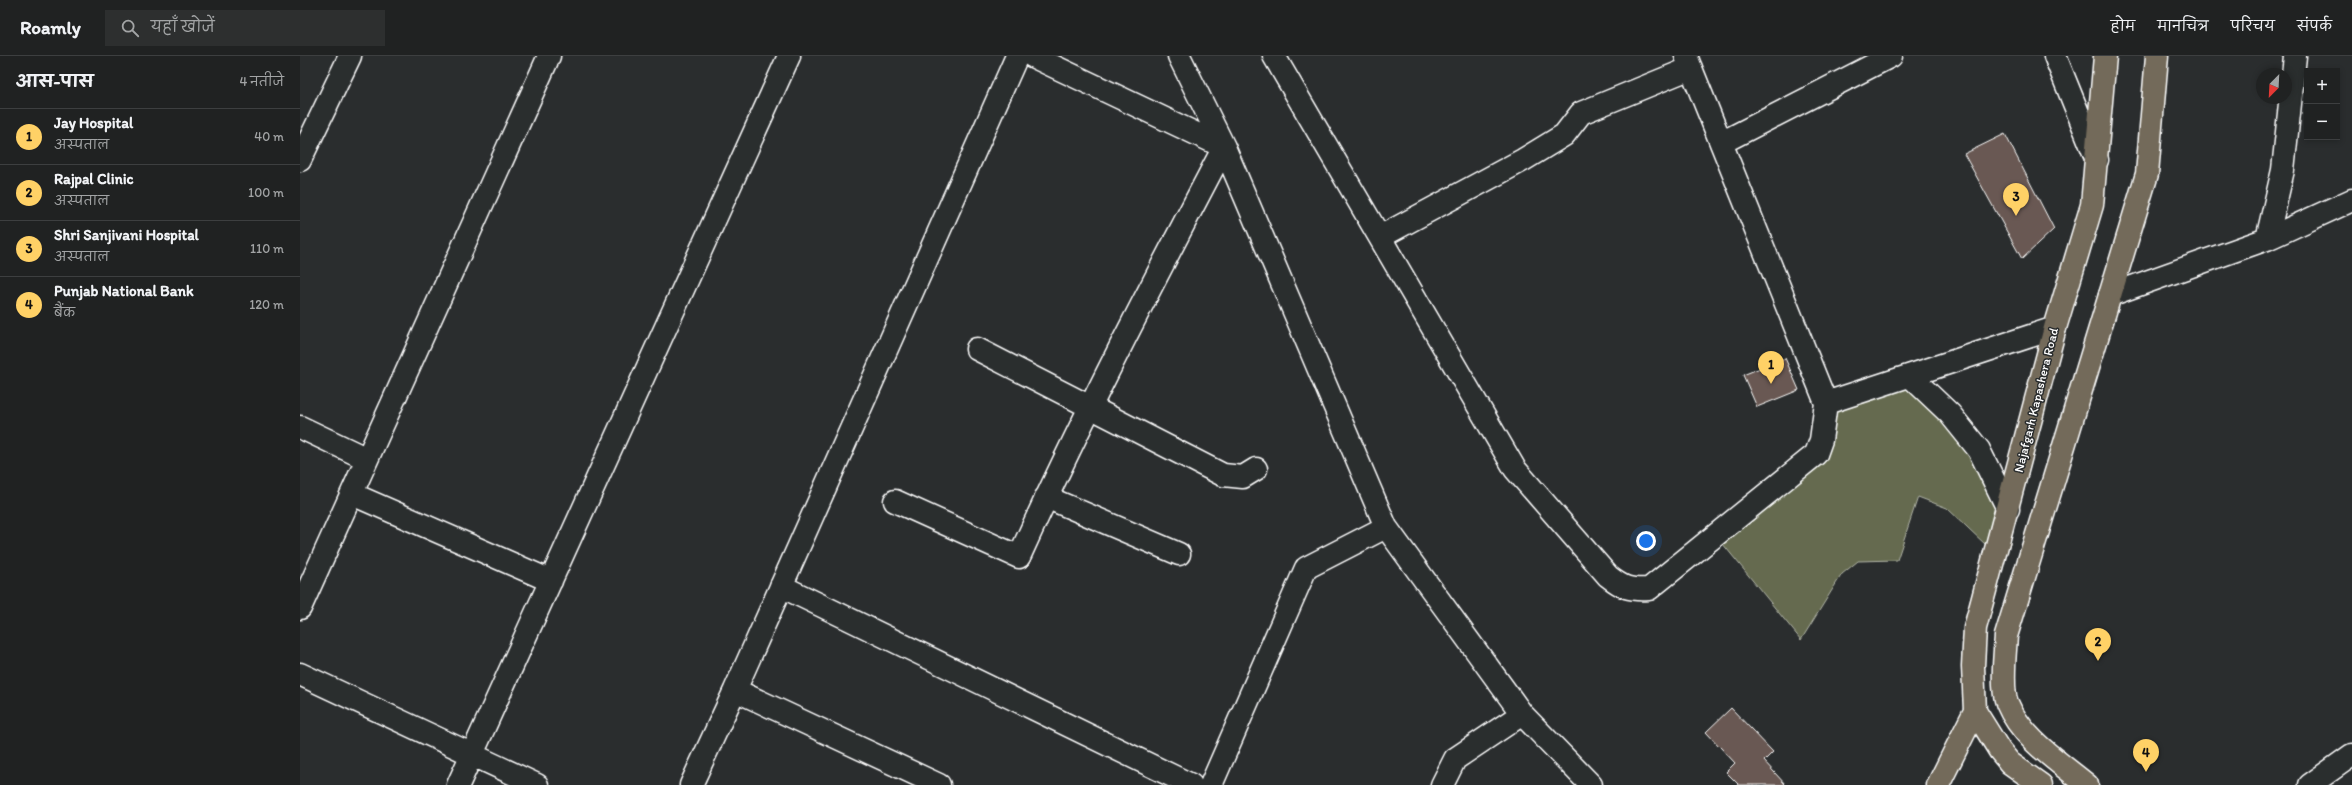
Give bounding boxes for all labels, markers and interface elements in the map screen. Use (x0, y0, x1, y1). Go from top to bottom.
search box (105, 10, 385, 46)
text: Roamly (20, 16, 81, 39)
icon: search (119, 17, 141, 39)
text: यहाँ खोजें (151, 18, 215, 36)
text: होम (2111, 18, 2135, 35)
text: मानचित्र (2157, 18, 2209, 35)
text: परिचय (2231, 18, 2275, 35)
text: संपर्क (2297, 18, 2332, 35)
north arrow (2256, 68, 2292, 104)
map controls (2304, 68, 2340, 140)
button: + (2304, 68, 2340, 104)
text: आस-पास (16, 71, 94, 91)
text: 4 नतीजे (240, 74, 284, 89)
button: − (2304, 104, 2340, 140)
text: Jay Hospital (54, 114, 133, 132)
text: 1 (26, 129, 32, 144)
text: 40 m (254, 129, 284, 144)
text: अस्पताल (54, 137, 109, 152)
text: Rajpal Clinic (54, 170, 134, 188)
pin: 3 (2003, 183, 2029, 216)
text: 2 (26, 185, 32, 200)
text: 100 m (248, 185, 284, 200)
text: अस्पताल (54, 193, 109, 208)
text: Shri Sanjivani Hospital (54, 226, 199, 244)
text: 3 (25, 241, 33, 256)
text: 110 m (250, 241, 284, 256)
text: अस्पताल (54, 249, 109, 264)
text: Punjab National Bank (54, 282, 194, 300)
text: 4 (25, 297, 33, 312)
text: 120 m (249, 297, 284, 312)
text: बैंक (54, 305, 75, 320)
street label: Najafgarh Kapashera Road (2011, 326, 2061, 474)
pin: 1 (1758, 351, 1784, 384)
your location (1636, 531, 1656, 551)
pin: 2 (2085, 628, 2111, 661)
pin: 4 (2133, 739, 2159, 772)

